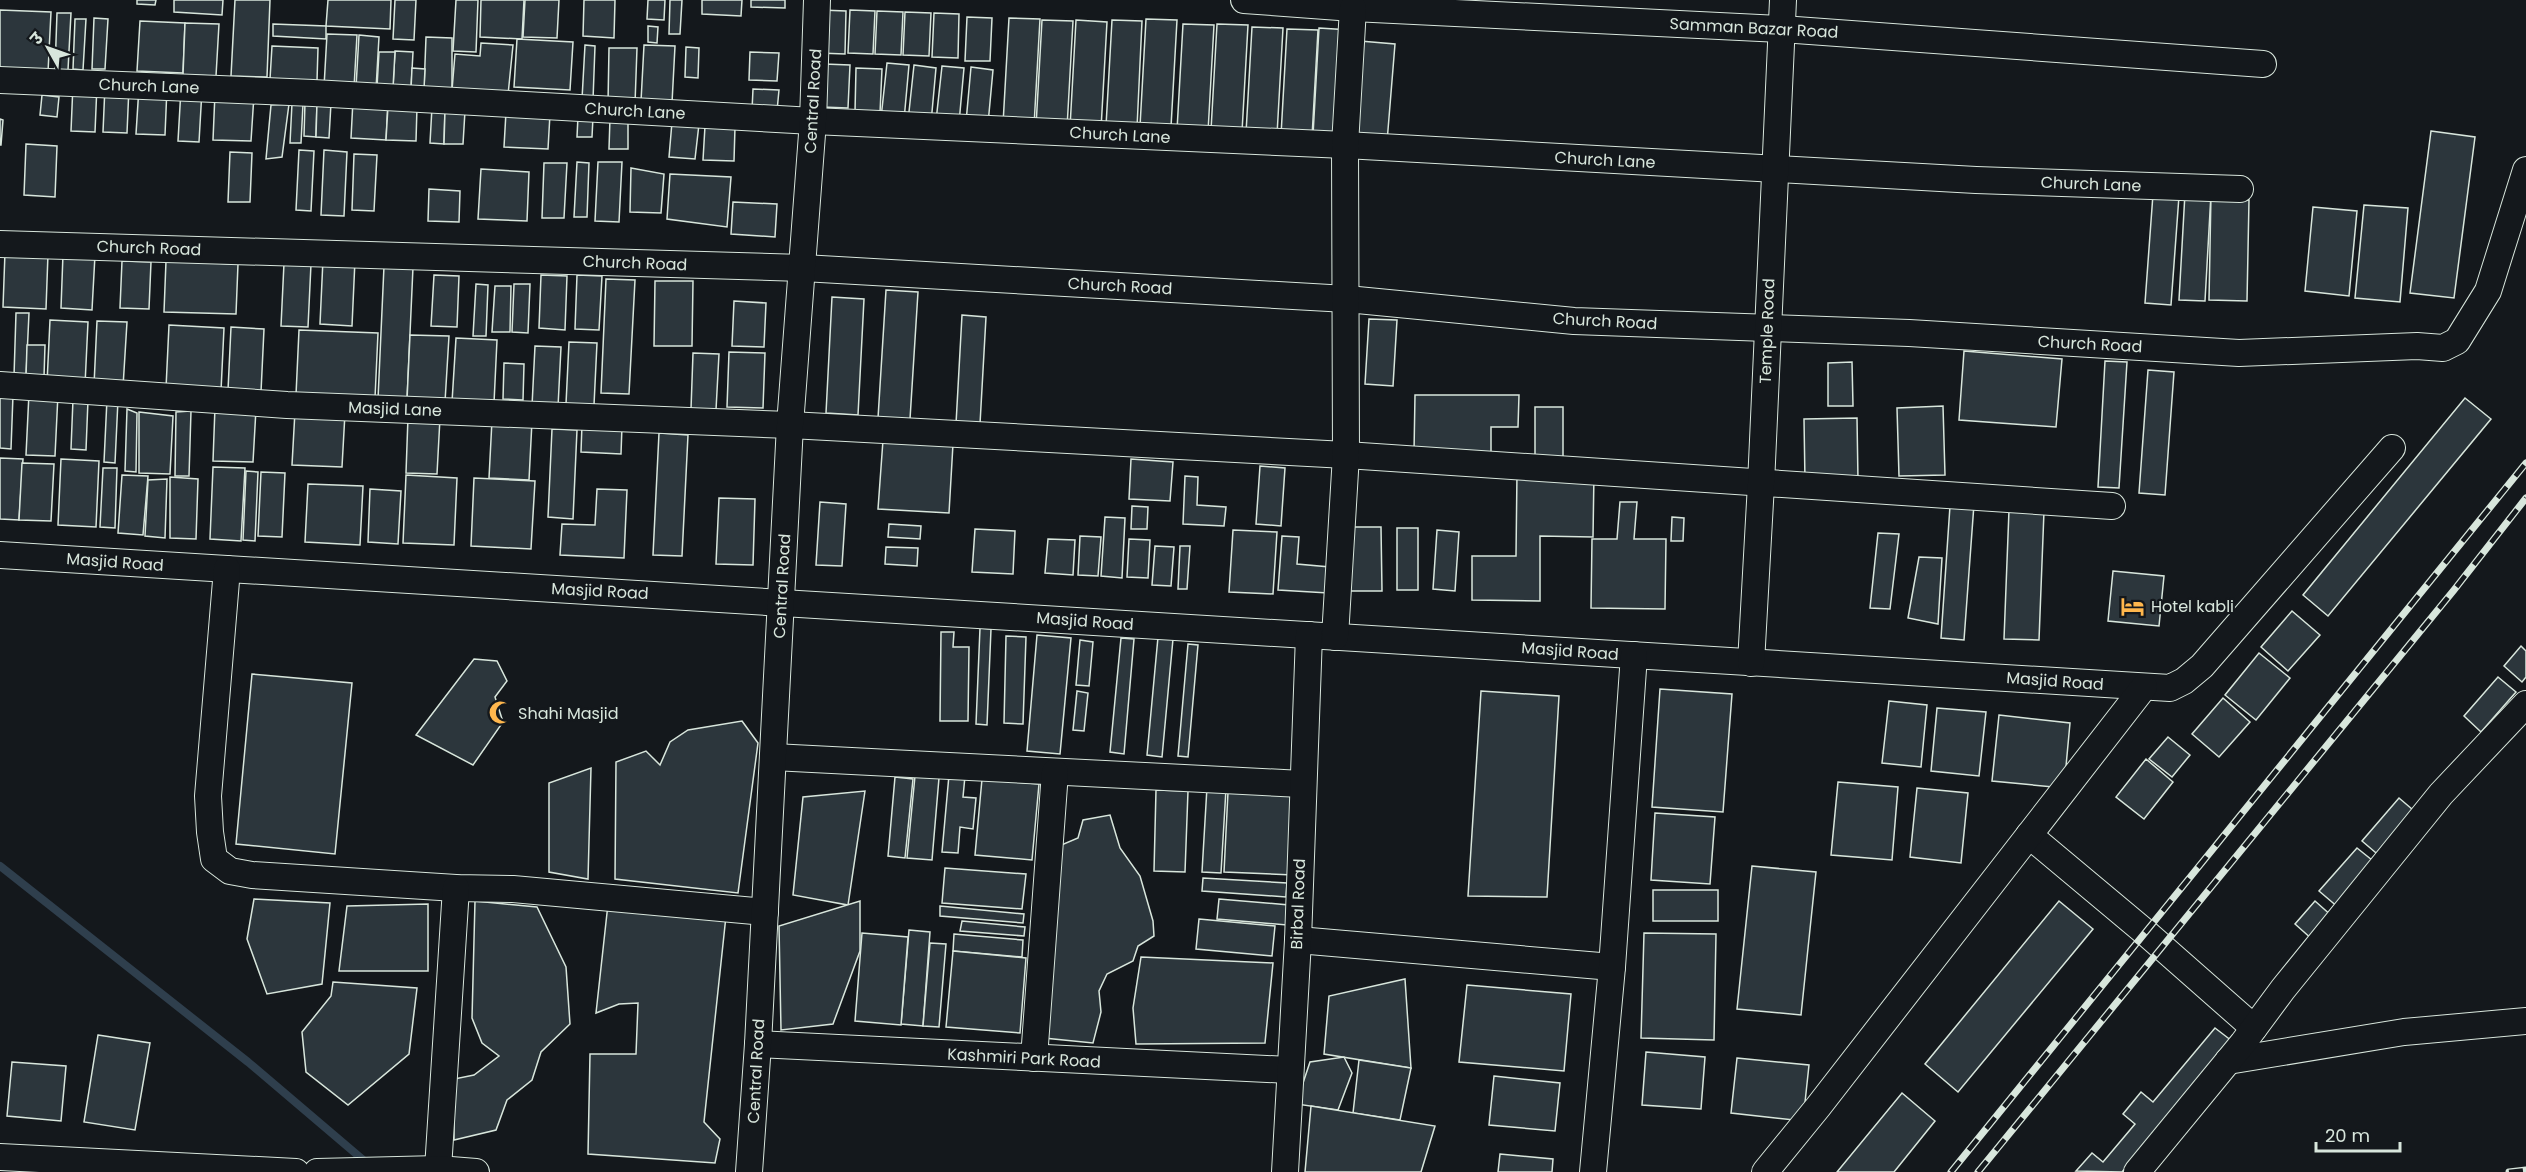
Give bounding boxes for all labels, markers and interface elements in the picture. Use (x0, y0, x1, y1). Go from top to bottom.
street label: Samman Bazar Road (1669, 12, 1839, 44)
north arrow (18, 18, 78, 78)
text: उ (25, 27, 49, 50)
street label: Central Road (799, 48, 827, 154)
street label: Church Lane (98, 73, 200, 99)
street label: Church Lane (584, 97, 686, 125)
street label: Church Lane (1069, 121, 1171, 149)
street label: Church Lane (1554, 146, 1656, 174)
street label: Church Lane (2040, 171, 2142, 197)
street label: Church Road (96, 235, 202, 261)
street label: Church Road (582, 250, 688, 276)
street label: Church Road (1067, 272, 1173, 300)
street label: Temple Road (1754, 278, 1780, 384)
street label: Church Road (1552, 307, 1658, 335)
street label: Church Road (2037, 330, 2143, 358)
street label: Masjid Lane (348, 396, 442, 422)
street label: Central Road (768, 533, 796, 639)
street label: Masjid Road (66, 547, 164, 577)
street label: Masjid Road (551, 577, 649, 605)
hotel icon: Hotel kabli (2120, 593, 2146, 619)
place label: Hotel kabli (2151, 595, 2234, 618)
street label: Masjid Road (1036, 606, 1134, 636)
street label: Masjid Road (1521, 636, 1619, 666)
street label: Masjid Road (2006, 666, 2104, 696)
mosque icon: Shahi Masjid (487, 700, 513, 726)
place label: Shahi Masjid (518, 702, 619, 725)
street label: Birbal Road (1285, 858, 1311, 950)
street label: Central Road (742, 1018, 770, 1124)
street label: Kashmiri Park Road (947, 1042, 1101, 1074)
scale bar (2316, 1115, 2400, 1153)
text: 20 m (2325, 1123, 2370, 1148)

